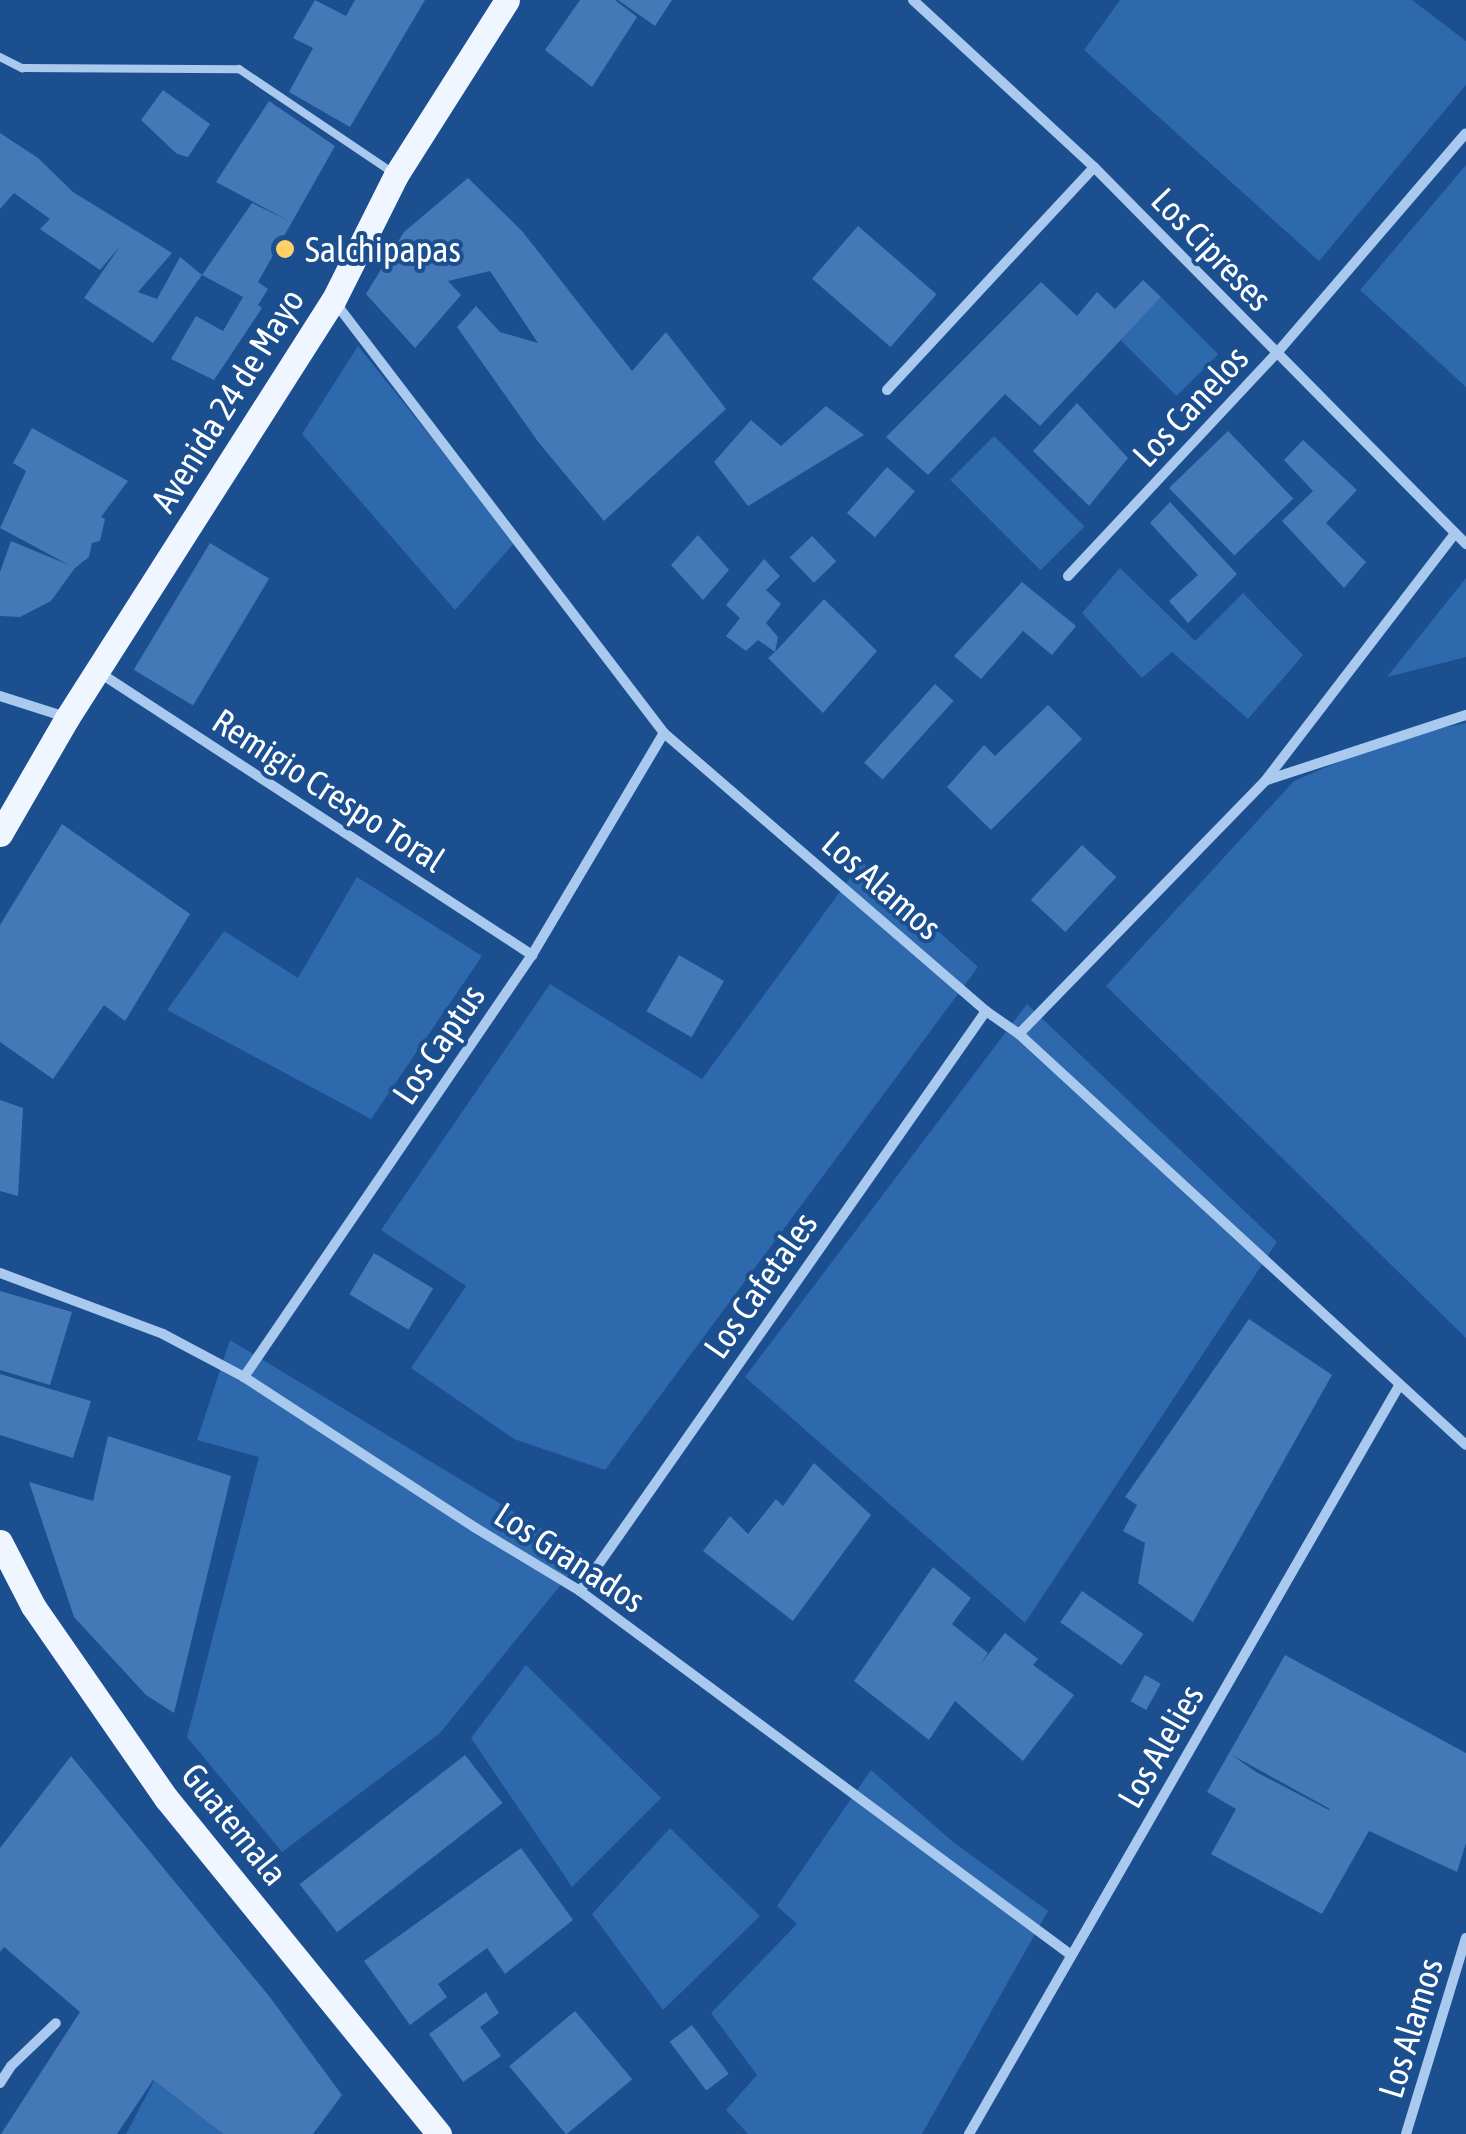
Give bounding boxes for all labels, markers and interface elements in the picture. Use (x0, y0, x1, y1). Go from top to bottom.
street label: Los Cipreses (1143, 179, 1281, 319)
place label: Salchipapas (305, 228, 461, 270)
marker: Salchipapas (274, 238, 296, 260)
street label: Avenida 24 de Mayo (142, 281, 312, 519)
street label: Los Canelos (1124, 337, 1256, 475)
street label: Remigio Crespo Toral (205, 699, 453, 881)
street label: Los Alamos (814, 822, 950, 948)
street label: Los Captus (383, 976, 493, 1112)
street label: Los Cafetales (695, 1204, 825, 1366)
street label: Los Granados (487, 1493, 653, 1621)
street label: Los Alelies (1108, 1677, 1212, 1815)
street label: Guatemala (173, 1755, 297, 1893)
street label: Los Alamos (1369, 1953, 1451, 2103)

